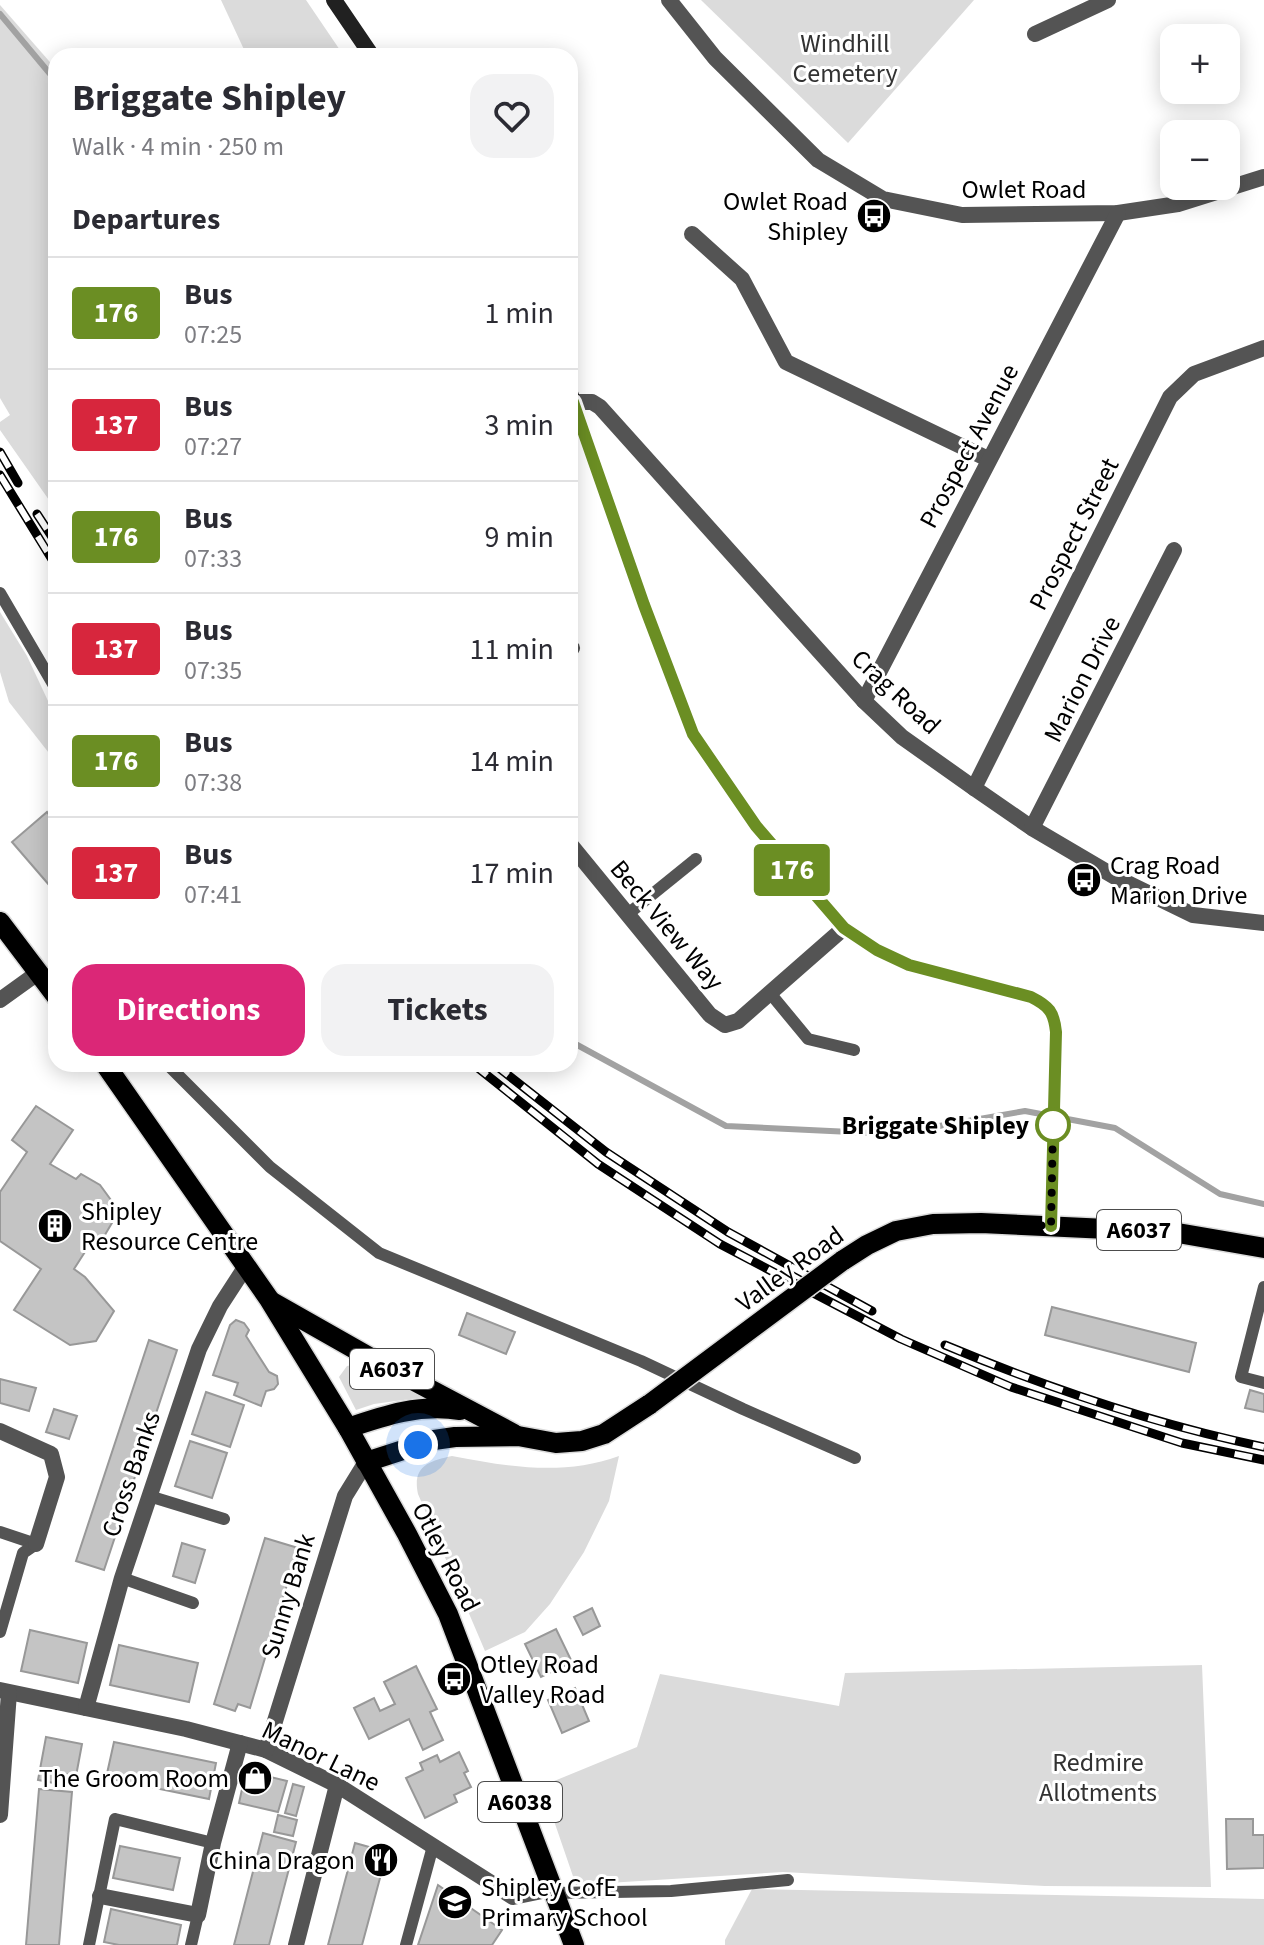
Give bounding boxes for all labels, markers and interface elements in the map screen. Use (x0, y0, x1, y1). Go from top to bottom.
map controls (1160, 24, 1240, 200)
button: + (1160, 24, 1240, 104)
park label: Windhill Cemetery (792, 25, 898, 92)
text: Briggate Shipley (72, 71, 346, 125)
button: heart (470, 74, 554, 158)
button: − (1160, 120, 1240, 200)
text: Walk · 4 min · 250 m (72, 128, 284, 165)
street label: Owlet Road (961, 171, 1087, 208)
place label: Owlet Road Shipley (723, 183, 848, 250)
bus stop icon: Owlet Road Shipley (855, 197, 893, 235)
text: Departures (72, 198, 220, 241)
text: Bus (184, 273, 232, 316)
text: 1 min (484, 292, 554, 335)
text: 176 (94, 293, 138, 333)
text: 07:25 (184, 316, 242, 353)
street label: Prospect Avenue (910, 357, 1028, 535)
text: Bus (184, 385, 232, 428)
text: 3 min (484, 404, 554, 447)
text: 137 (94, 405, 138, 445)
text: 07:27 (184, 428, 242, 465)
street label: Prospect Street (1020, 451, 1128, 617)
text: Bus (184, 497, 232, 540)
text: 9 min (484, 516, 554, 559)
text: 176 (94, 517, 138, 557)
text: 07:33 (184, 540, 242, 577)
text: Bus (184, 609, 232, 652)
street label: Marion Drive (1034, 609, 1130, 749)
text: 11 min (470, 628, 554, 671)
text: 137 (94, 629, 138, 669)
street label: Crag Road (843, 641, 949, 743)
text: 07:35 (184, 652, 242, 689)
text: Bus (184, 721, 232, 764)
text: 14 min (470, 740, 554, 783)
text: 176 (94, 741, 138, 781)
text: 07:38 (184, 764, 242, 801)
text: Bus (184, 833, 232, 876)
line badge: 176 (746, 844, 838, 896)
place label: Crag Road Marion Drive (1110, 847, 1247, 914)
text: 176 (770, 850, 814, 890)
text: 17 min (470, 852, 554, 895)
street label: Beck View Way (601, 852, 733, 998)
text: 137 (94, 853, 138, 893)
bus stop icon: Crag Road Marion Drive (1065, 861, 1103, 899)
text: 07:41 (184, 876, 242, 913)
button: Directions (72, 964, 305, 1056)
button: Tickets (321, 964, 554, 1056)
place label: Briggate Shipley (841, 1107, 1029, 1144)
marker: Briggate Shipley (1036, 1108, 1070, 1142)
place label: Shipley Resource Centre (81, 1193, 258, 1260)
building icon: Shipley Resource Centre (36, 1207, 74, 1245)
road number: A6037 (1097, 1210, 1181, 1250)
street label: Valley Road (728, 1217, 852, 1321)
road number: A6037 (350, 1349, 434, 1389)
street label: Cross Banks (92, 1406, 170, 1542)
your location (398, 1425, 438, 1465)
street label: Otley Road (403, 1496, 489, 1618)
street label: Sunny Bank (251, 1529, 325, 1663)
place label: Otley Road Valley Road (480, 1646, 605, 1713)
bus stop icon: Otley Road Valley Road (435, 1660, 473, 1698)
street label: Manor Lane (256, 1711, 386, 1801)
park label: Redmire Allotments (1039, 1744, 1157, 1811)
shop icon: The Groom Room (236, 1759, 274, 1797)
place label: The Groom Room (39, 1760, 229, 1797)
road number: A6038 (478, 1782, 562, 1822)
restaurant icon: China Dragon (362, 1841, 400, 1879)
place label: China Dragon (209, 1842, 355, 1879)
place label: Shipley CofE Primary School (481, 1869, 648, 1936)
school or university icon: Shipley CofE Primary School (436, 1883, 474, 1921)

